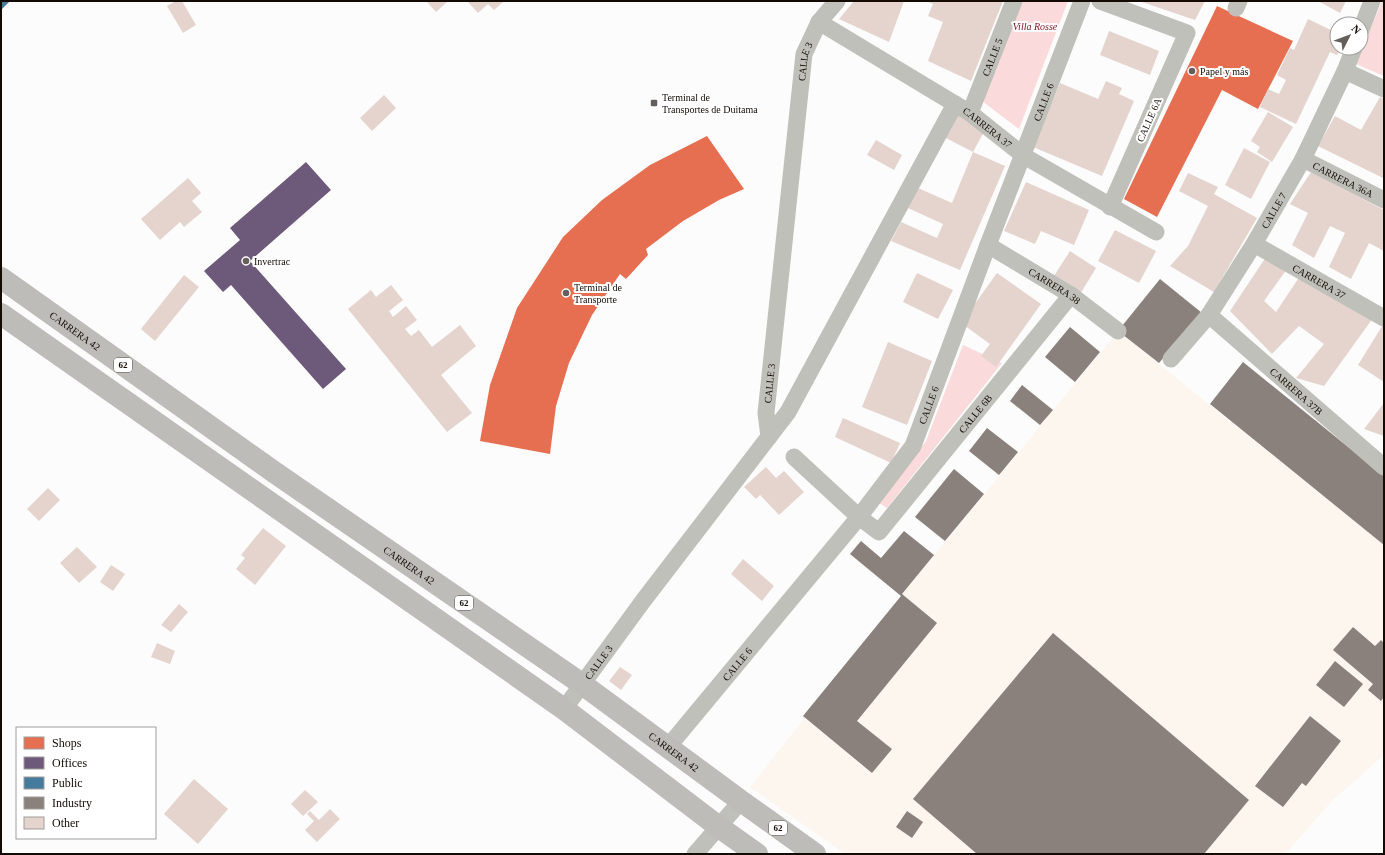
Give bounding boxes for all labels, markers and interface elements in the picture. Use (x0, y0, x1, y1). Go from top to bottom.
north arrow (1329, 16, 1369, 56)
park label: Villa Rosse (1013, 21, 1058, 32)
text: N (1349, 22, 1364, 36)
street label: CALLE 5 (980, 37, 1004, 78)
street label: CALLE 3 (796, 40, 814, 81)
marker: Papel y más (1187, 66, 1197, 76)
place label: Papel y más (1200, 66, 1248, 77)
street label: CALLE 6 (1031, 81, 1055, 122)
place label: Terminal de Transportes de Duitama (662, 92, 758, 115)
street label: CALLE 6A (1134, 96, 1164, 144)
marker: Terminal de Transportes de Duitama (649, 98, 659, 108)
street label: CARRERA 37 (961, 105, 1014, 150)
street label: CARRERA 36A (1311, 159, 1376, 200)
street label: CALLE 7 (1259, 190, 1288, 230)
marker: Invertrac (241, 256, 251, 266)
place label: Invertrac (254, 256, 291, 267)
street label: CARRERA 37 (1291, 262, 1348, 301)
street label: CARRERA 38 (1027, 265, 1083, 306)
place label: Terminal de Transporte (574, 282, 622, 305)
marker: Terminal de Transporte (561, 288, 571, 298)
street label: CARRERA 42 (48, 309, 102, 352)
road number: 62 (114, 358, 132, 372)
street label: CALLE 3 (762, 363, 777, 404)
street label: CARRERA 37B (1268, 365, 1325, 417)
street label: CALLE 6 (916, 384, 940, 425)
street label: CALLE 6B (956, 392, 994, 435)
street label: CARRERA 42 (382, 544, 437, 586)
road number: 62 (455, 596, 473, 610)
street label: CALLE 3 (582, 643, 614, 681)
street label: CALLE 6 (720, 645, 754, 683)
legend (16, 727, 156, 839)
street label: CARRERA 42 (647, 730, 701, 774)
text: Shops (52, 736, 82, 750)
text: Offices (52, 756, 87, 770)
text: Public (52, 776, 83, 790)
text: Industry (52, 796, 92, 810)
text: Other (52, 816, 79, 830)
road number: 62 (769, 821, 787, 835)

